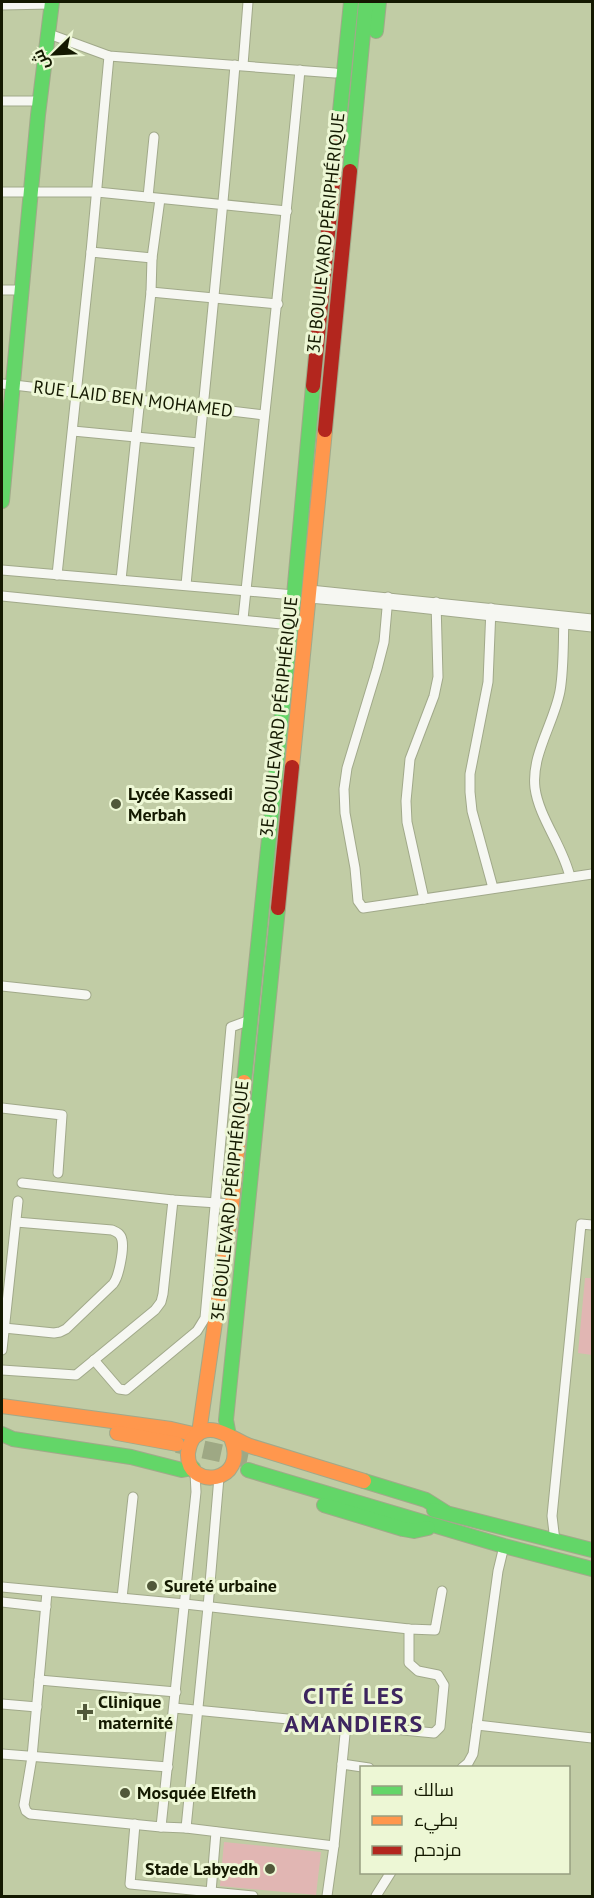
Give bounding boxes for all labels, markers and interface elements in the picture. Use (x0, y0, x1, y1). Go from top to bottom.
north arrow (24, 24, 84, 84)
text: ش (27, 47, 54, 74)
street label: 3E BOULEVARD PÉRIPHÉRIQUE (301, 111, 350, 355)
street label: RUE LAID BEN MOHAMED (32, 375, 234, 422)
street label: 3E BOULEVARD PÉRIPHÉRIQUE (254, 595, 303, 839)
place label: Lycée Kassedi Merbah (128, 782, 233, 826)
marker: Lycée Kassedi Merbah (109, 797, 123, 811)
street label: 3E BOULEVARD PÉRIPHÉRIQUE (205, 1079, 254, 1323)
place label: Sureté urbaine (164, 1574, 277, 1597)
marker: Sureté urbaine (145, 1579, 159, 1593)
district label: CITÉ LES AMANDIERS (284, 1680, 424, 1739)
place label: Clinique maternité (98, 1690, 173, 1734)
marker: Clinique maternité (76, 1703, 94, 1721)
legend (360, 1766, 570, 1874)
text: سالك (414, 1778, 454, 1801)
place label: Mosquée Elfeth (137, 1781, 256, 1804)
marker: Mosquée Elfeth (118, 1786, 132, 1800)
text: بطيء (414, 1808, 458, 1834)
text: مزدحم (414, 1838, 462, 1862)
place label: Stade Labyedh (145, 1857, 258, 1880)
marker: Stade Labyedh (263, 1862, 277, 1876)

